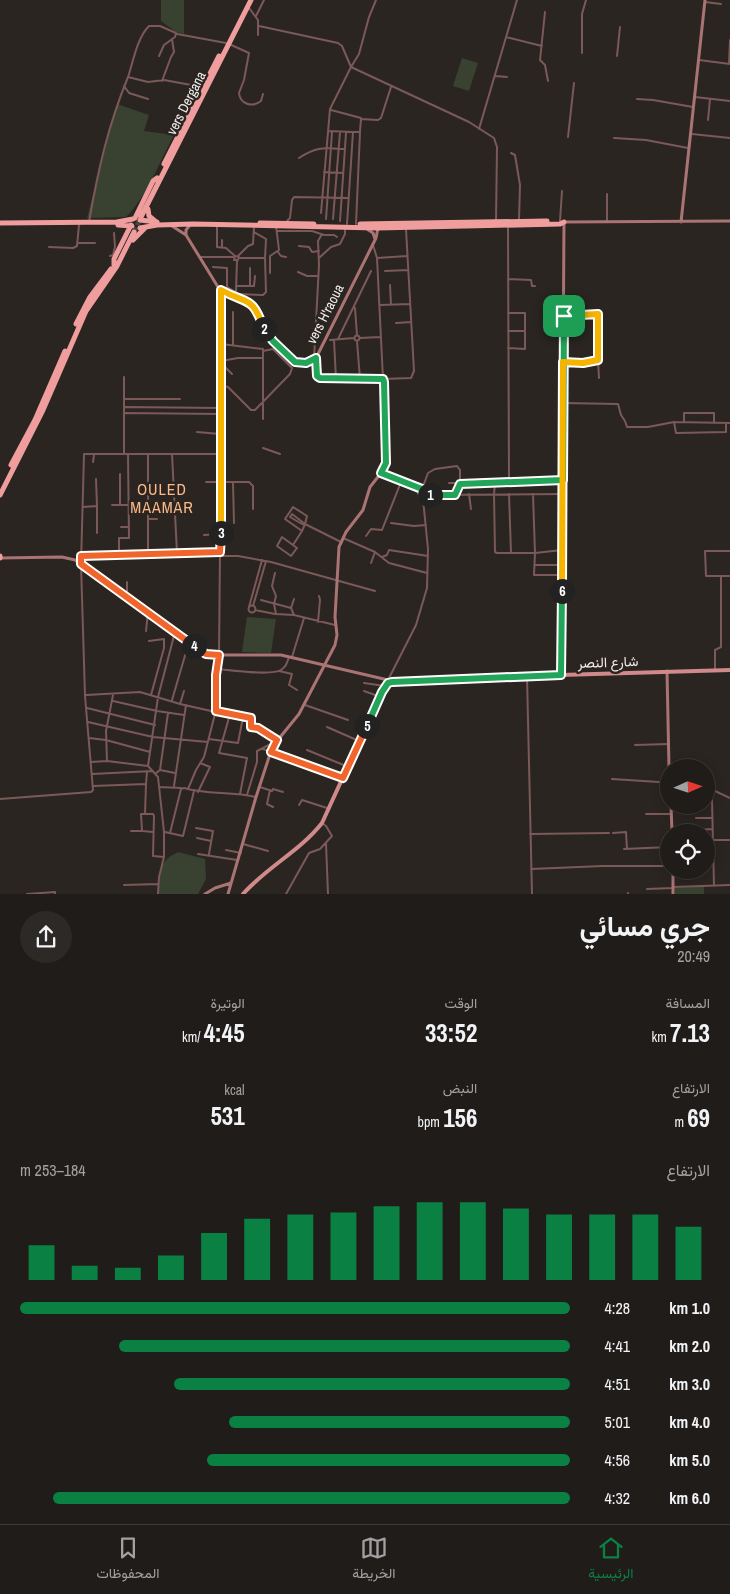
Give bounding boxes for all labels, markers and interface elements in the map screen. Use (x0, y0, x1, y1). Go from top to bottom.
street label: vers Dergana (162, 68, 210, 138)
street label: vers H'raoua (302, 281, 348, 347)
pin (543, 295, 585, 337)
icon: arrive (550, 302, 578, 330)
pin: 2 (252, 316, 276, 342)
text: 2 (261, 320, 268, 338)
district label: OULED MAAMAR (130, 478, 194, 518)
pin: 1 (418, 482, 442, 508)
text: 1 (427, 486, 434, 504)
pin: 3 (208, 520, 234, 546)
text: 3 (218, 524, 225, 542)
pin: 6 (550, 578, 574, 604)
text: 6 (559, 582, 566, 600)
pin: 4 (182, 634, 206, 658)
text: 4 (191, 637, 198, 655)
street label: شارع النصر (576, 652, 639, 674)
pin: 5 (354, 714, 380, 738)
text: 5 (364, 717, 371, 735)
north arrow (660, 759, 715, 814)
map controls (660, 759, 715, 879)
button: locate (660, 824, 715, 879)
text: جري مسائي (579, 907, 710, 945)
button: share (20, 911, 72, 963)
text: 20:49 (677, 945, 710, 967)
text: الوتيرة (210, 994, 245, 1012)
text: الوقت (444, 994, 477, 1012)
text: المسافة (666, 994, 710, 1012)
text: 4:45 (204, 1016, 245, 1050)
text: 33:52 (425, 1016, 477, 1050)
text: 7.13 (670, 1016, 710, 1050)
text: /km (182, 1028, 204, 1046)
text: km (652, 1028, 670, 1046)
text: النبض (443, 1079, 477, 1097)
text: الارتفاع (672, 1079, 710, 1097)
text: kcal (224, 1081, 245, 1099)
text: 531 (210, 1099, 245, 1133)
text: 156 (443, 1101, 477, 1135)
text: 69 (687, 1101, 710, 1135)
text: bpm (418, 1113, 443, 1131)
text: m (674, 1113, 687, 1131)
text: 184–253 m (20, 1159, 86, 1181)
text: الارتفاع (667, 1159, 710, 1181)
text: 4:28 (604, 1297, 630, 1319)
text: 1.0 km (669, 1297, 710, 1319)
text: 4:41 (604, 1335, 630, 1357)
text: 2.0 km (669, 1335, 710, 1357)
text: 4:51 (604, 1373, 630, 1395)
text: 3.0 km (669, 1373, 710, 1395)
text: 5:01 (604, 1411, 630, 1433)
text: 4.0 km (669, 1411, 710, 1433)
text: 4:56 (604, 1449, 630, 1471)
text: 5.0 km (669, 1449, 710, 1471)
text: 4:32 (604, 1487, 630, 1509)
text: 6.0 km (669, 1487, 710, 1509)
tab: المحفوظات (96, 1534, 159, 1586)
tab: الخريطة (352, 1534, 396, 1586)
tab: الرئيسية (588, 1534, 634, 1586)

